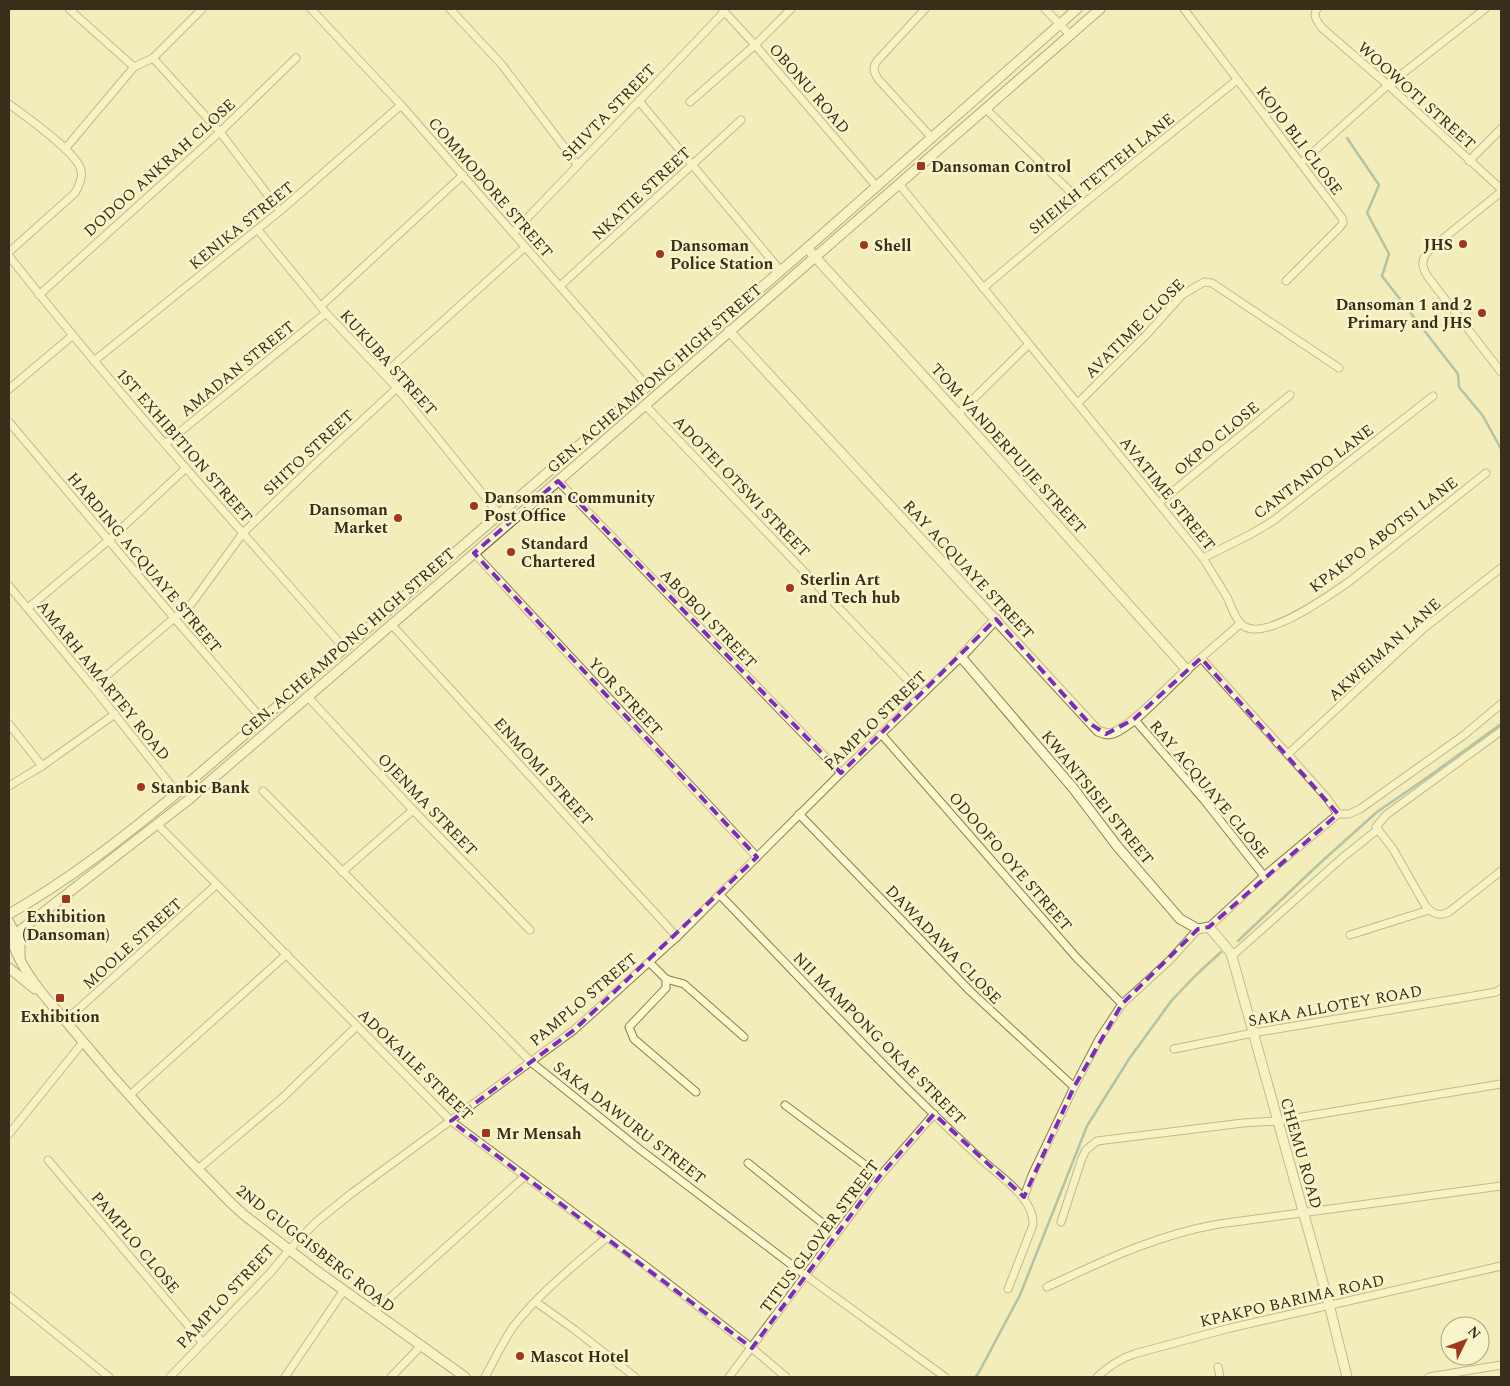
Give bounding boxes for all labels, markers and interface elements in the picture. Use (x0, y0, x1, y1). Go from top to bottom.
street label: WOOWOTI STREET (1352, 36, 1481, 156)
street label: OBONU ROAD (763, 38, 855, 139)
street label: SHIVTA STREET (556, 58, 662, 167)
street label: KOJO BLI CLOSE (1250, 81, 1348, 200)
street label: DODOO ANKRAH CLOSE (78, 93, 241, 243)
street label: SHEIKH TETTEH LANE (1023, 107, 1180, 240)
street label: COMMODORE STREET (422, 112, 558, 264)
street label: NKATIE STREET (587, 141, 697, 246)
place label: Dansoman Control (931, 155, 1071, 179)
marker: Dansoman Control (915, 160, 927, 172)
street label: KENIKA STREET (184, 176, 300, 276)
place label: JHS (1424, 233, 1453, 257)
place label: Dansoman Police Station (670, 234, 773, 276)
place label: Shell (874, 234, 911, 258)
marker: JHS (1457, 238, 1469, 250)
marker: Shell (858, 239, 870, 251)
marker: Dansoman Police Station (654, 248, 666, 260)
street label: AVATIME CLOSE (1079, 273, 1190, 384)
street label: GEN. ACHEAMPONG HIGH STREET (541, 278, 768, 479)
place label: Dansoman 1 and 2 Primary and JHS (1335, 293, 1472, 335)
street label: KUKUBA STREET (334, 304, 443, 421)
marker: Dansoman 1 and 2 Primary and JHS (1476, 307, 1488, 319)
street label: AMADAN STREET (175, 315, 300, 423)
street label: TOM VANDERPUIJE STREET (925, 358, 1092, 540)
street label: 1ST EXHIBITION STREET (110, 363, 258, 528)
street label: OKPO CLOSE (1169, 396, 1265, 482)
street label: SHITO STREET (258, 404, 360, 501)
street label: ADOTEI OTSWI STREET (667, 411, 816, 563)
street label: CANTANDO LANE (1248, 418, 1379, 525)
street label: AVATIME STREET (1113, 431, 1221, 556)
street label: HARDING ACQUAYE STREET (61, 467, 227, 658)
street label: KPAKPO ABOTSI LANE (1304, 471, 1463, 599)
place label: Dansoman Community Post Office (484, 486, 656, 528)
street label: RAY ACQUAYE STREET (897, 495, 1040, 645)
place label: Dansoman Market (309, 498, 388, 540)
marker: Dansoman Community Post Office (468, 500, 480, 512)
marker: Dansoman Market (392, 512, 404, 524)
place label: Standard Chartered (521, 532, 596, 574)
street label: GEN. ACHEAMPONG HIGH STREET (234, 542, 461, 743)
marker: Standard Chartered (505, 546, 517, 558)
street label: ABOBOI STREET (654, 563, 762, 674)
place label: Sterlin Art and Tech hub (800, 568, 900, 610)
marker: Sterlin Art and Tech hub (784, 582, 796, 594)
street label: AKWEIMAN LANE (1323, 592, 1446, 707)
street label: AMARH AMARTEY ROAD (31, 595, 176, 766)
street label: YOR STREET (582, 652, 668, 742)
street label: PAMPLO STREET (819, 665, 933, 776)
street label: ENMOMI STREET (488, 712, 599, 831)
street label: RAY ACQUAYE CLOSE (1144, 715, 1275, 864)
street label: KWANTSISEI STREET (1035, 725, 1159, 870)
street label: OJENMA STREET (372, 748, 483, 862)
place label: Stanbic Bank (151, 776, 250, 800)
marker: Stanbic Bank (135, 781, 147, 793)
street label: ODOOFO OYE STREET (943, 787, 1078, 937)
street label: DAWADAWA CLOSE (880, 879, 1007, 1010)
street label: MOOLE STREET (77, 892, 188, 995)
marker: Exhibition (Dansoman) (60, 893, 72, 905)
place label: Exhibition (Dansoman) (22, 905, 110, 947)
street label: PAMPLO STREET (524, 947, 643, 1052)
street label: NII MAMPONG OKAE STREET (787, 947, 971, 1131)
street label: SAKA ALLOTEY ROAD (1246, 979, 1424, 1033)
marker: Exhibition (54, 992, 66, 1004)
street label: ADOKAILE STREET (352, 1003, 479, 1127)
place label: Exhibition (20, 1005, 100, 1029)
street label: SAKA DAWURU STREET (548, 1055, 711, 1190)
street label: CHEMU ROAD (1274, 1095, 1328, 1212)
place label: Mr Mensah (496, 1122, 582, 1146)
marker: Mr Mensah (480, 1127, 492, 1139)
street label: TITUS GLOVER STREET (754, 1155, 886, 1318)
street label: 2ND GUGGISBERG ROAD (231, 1179, 400, 1319)
street label: PAMPLO CLOSE (85, 1186, 185, 1299)
street label: PAMPLO STREET (171, 1239, 281, 1354)
street label: KPAKPO BARIMA ROAD (1198, 1268, 1387, 1334)
north arrow (1440, 1316, 1490, 1366)
text: N (1463, 1321, 1486, 1344)
place label: Mascot Hotel (530, 1345, 629, 1369)
marker: Mascot Hotel (514, 1350, 526, 1362)

